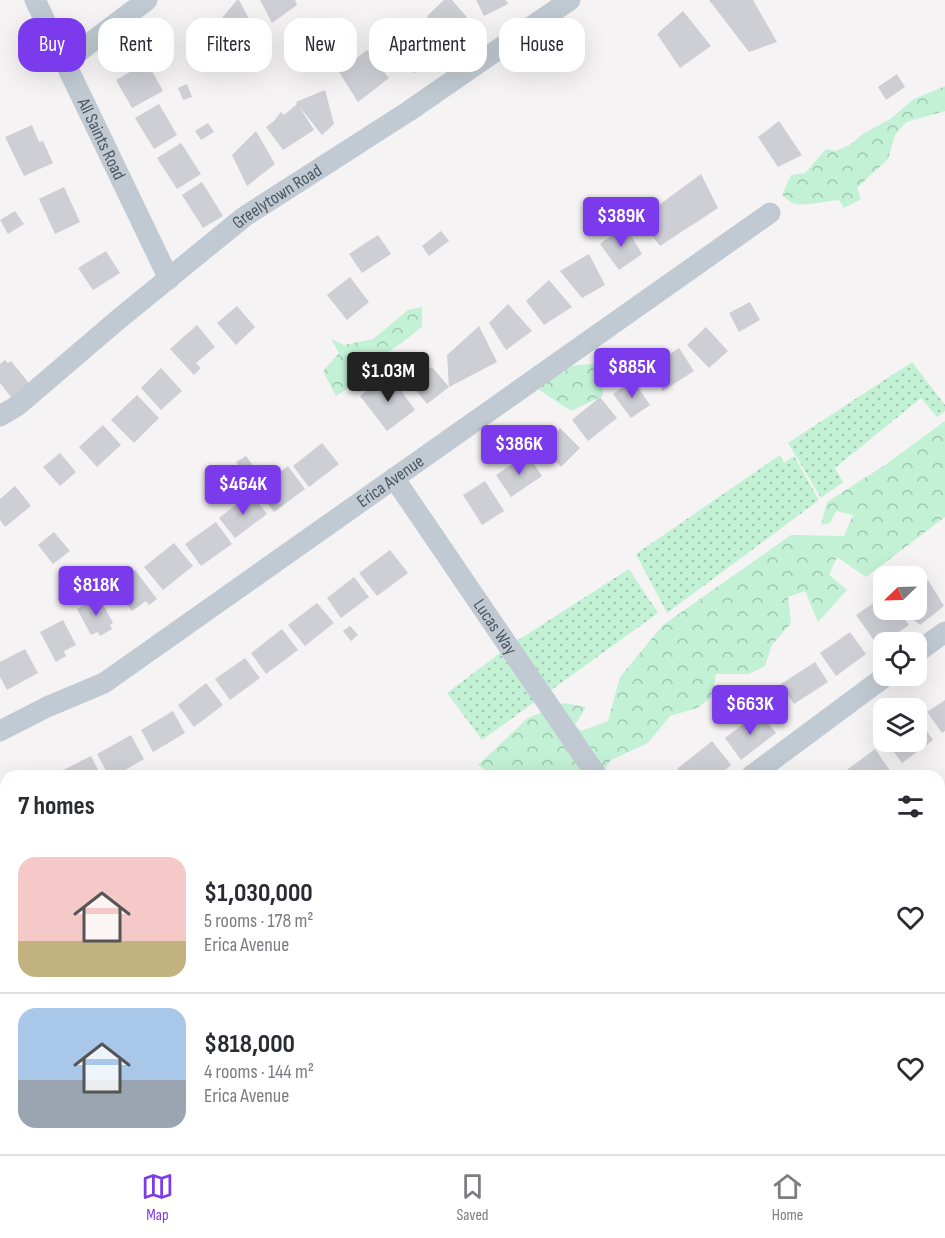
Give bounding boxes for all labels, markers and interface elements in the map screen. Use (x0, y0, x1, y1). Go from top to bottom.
chip: Buy (18, 18, 86, 72)
chip: Rent (98, 18, 174, 72)
chip: Filters (186, 18, 272, 72)
chip: New (284, 18, 357, 72)
chip: Apartment (369, 18, 487, 72)
chip: House (499, 18, 585, 72)
street label: All Saints Road (72, 94, 130, 183)
street label: Greelytown Road (228, 160, 326, 233)
pin: $389K (579, 197, 663, 248)
text: $389K (597, 204, 645, 228)
pin: $885K (590, 348, 674, 399)
pin: $1.03M (339, 352, 437, 403)
text: $885K (608, 355, 656, 379)
text: $1.03M (361, 359, 415, 383)
pin: $386K (477, 425, 561, 476)
text: $386K (495, 432, 543, 456)
street label: Erica Avenue (353, 451, 428, 512)
pin: $464K (201, 465, 285, 516)
text: $464K (219, 472, 267, 496)
pin: $818K (54, 566, 138, 617)
north arrow (873, 566, 927, 620)
map controls (873, 566, 927, 752)
text: $818K (73, 573, 119, 597)
street label: Lucas Way (469, 595, 521, 659)
button: locate (873, 632, 927, 686)
pin: $663K (708, 685, 792, 736)
text: $663K (726, 692, 774, 716)
button: layers (873, 698, 927, 752)
icon: filters (894, 790, 927, 823)
text: 7 homes (18, 791, 95, 822)
text: $1,030,000 (204, 878, 313, 909)
icon: home (66, 881, 138, 953)
icon: heart (894, 901, 927, 934)
text: 5 rooms · 178 m² (204, 909, 313, 933)
text: Erica Avenue (204, 933, 289, 957)
text: $818,000 (204, 1029, 295, 1060)
icon: home (66, 1032, 138, 1104)
icon: heart (894, 1052, 927, 1085)
text: 4 rooms · 144 m² (204, 1060, 314, 1084)
text: Erica Avenue (204, 1084, 289, 1108)
tab: Map (141, 1170, 174, 1225)
tab: Saved (456, 1170, 489, 1225)
tab: Home (771, 1170, 804, 1225)

